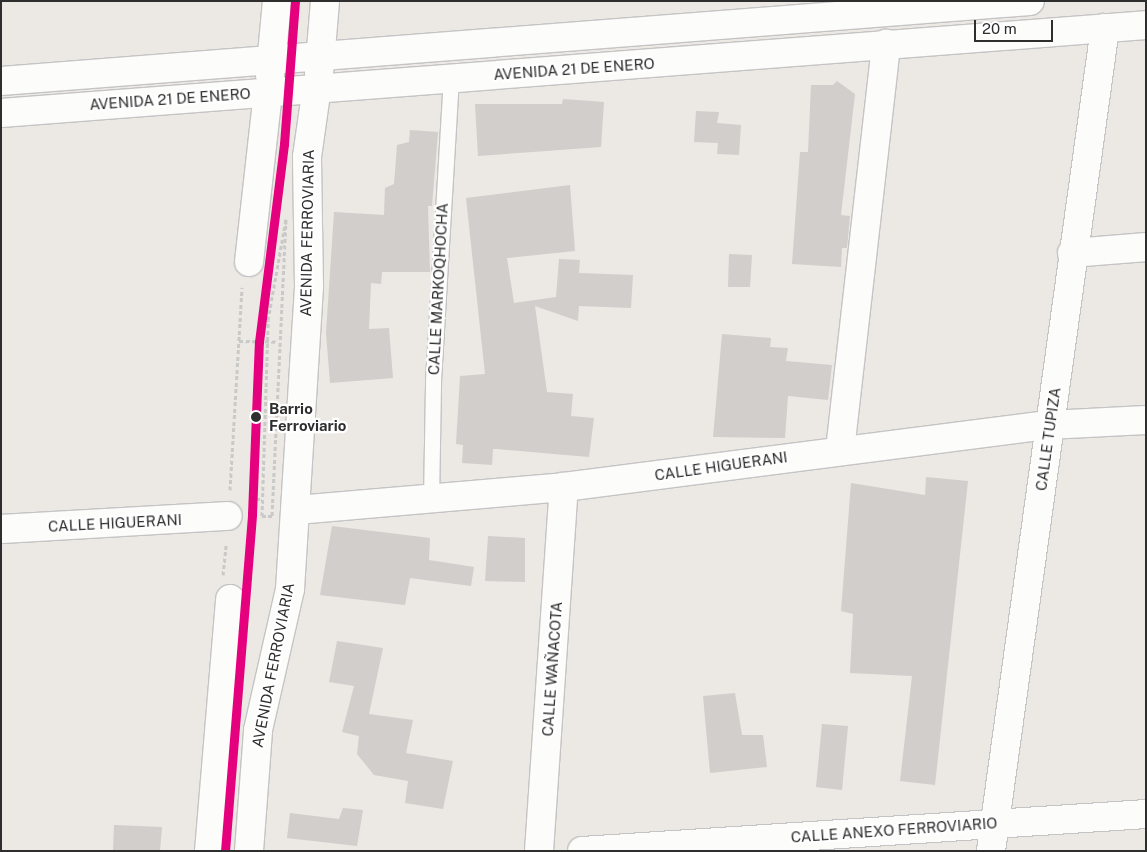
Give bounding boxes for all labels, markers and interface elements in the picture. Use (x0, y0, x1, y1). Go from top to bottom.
scale bar (977, 10, 1056, 42)
text: 20 m (982, 20, 1017, 37)
street label: AVENIDA 21 DE ENERO (493, 54, 655, 84)
street label: AVENIDA 21 DE ENERO (89, 84, 251, 114)
street label: AVENIDA FERROVIARIA (297, 149, 317, 317)
street label: CALLE MARKOQHOCHA (424, 202, 452, 376)
street label: CALLE TUPIZA (1032, 386, 1064, 492)
place label: Barrio Ferroviario (269, 399, 346, 434)
marker: Barrio Ferroviario (247, 408, 265, 426)
street label: CALLE HIGUERANI (653, 448, 789, 484)
street label: CALLE HIGUERANI (48, 511, 182, 535)
street label: AVENIDA FERROVIARIA (248, 581, 298, 749)
street label: CALLE WAÑACOTA (538, 601, 566, 737)
street label: CALLE ANEXO FERROVIARIO (790, 814, 998, 846)

